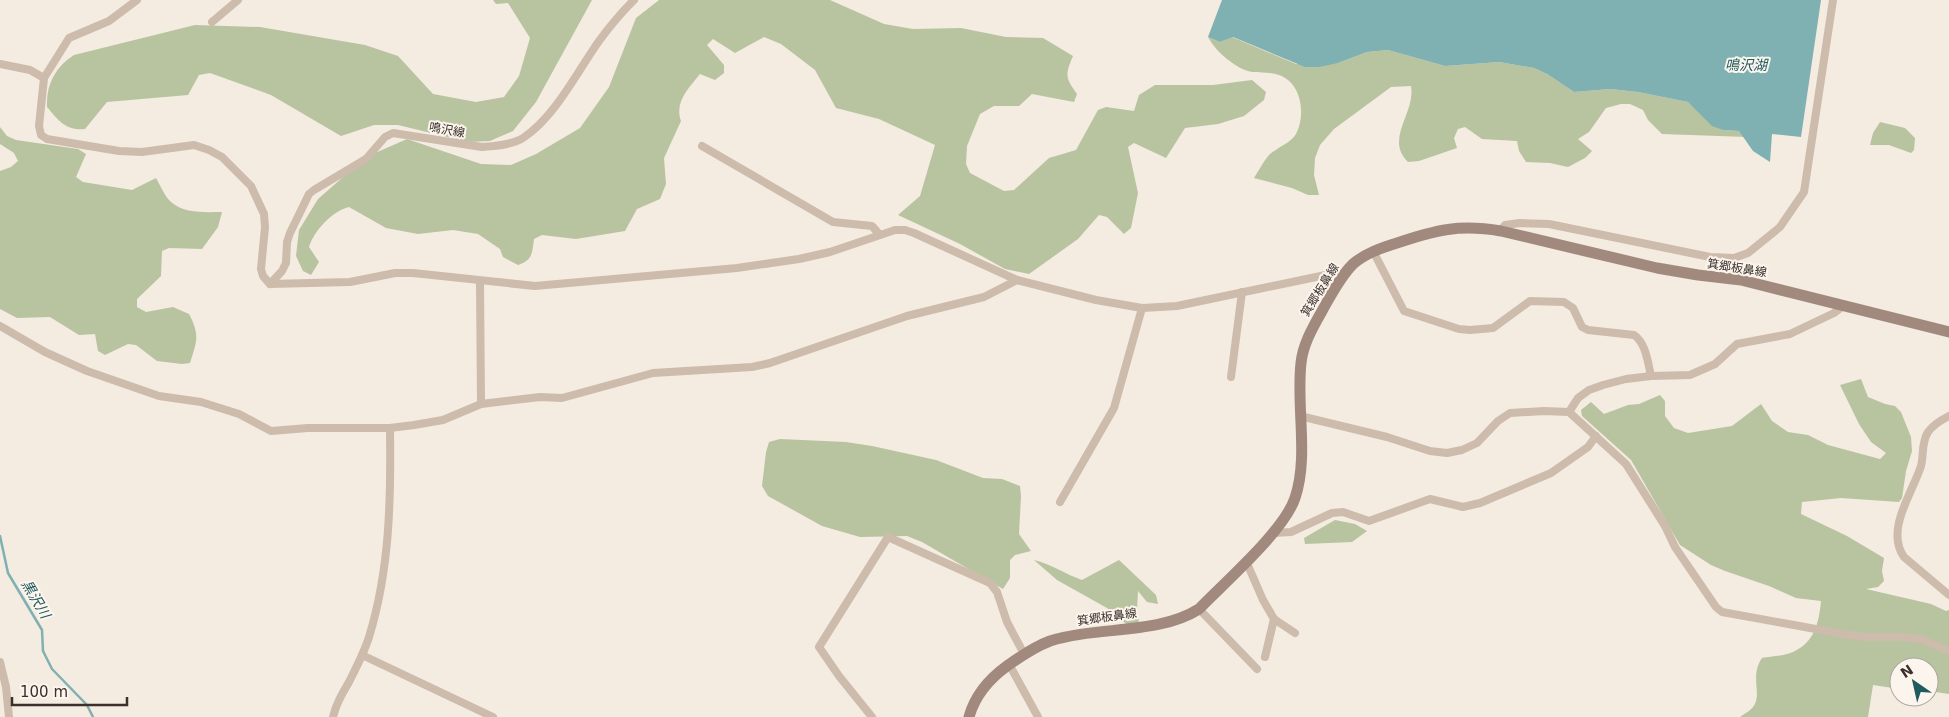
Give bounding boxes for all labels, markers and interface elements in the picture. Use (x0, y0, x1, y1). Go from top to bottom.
water label: 鳴沢湖 (1725, 57, 1769, 73)
street label: 鳴沢線 (428, 120, 466, 140)
street label: 箕郷板鼻線 (1706, 256, 1768, 280)
street label: 箕郷板鼻線 (1298, 261, 1342, 319)
water label: 黒沢川 (18, 577, 55, 623)
street label: 箕郷板鼻線 (1076, 606, 1138, 628)
north arrow (1889, 657, 1939, 707)
text: N (1897, 661, 1916, 681)
scale bar (12, 674, 128, 706)
text: 100 m (20, 683, 68, 701)

